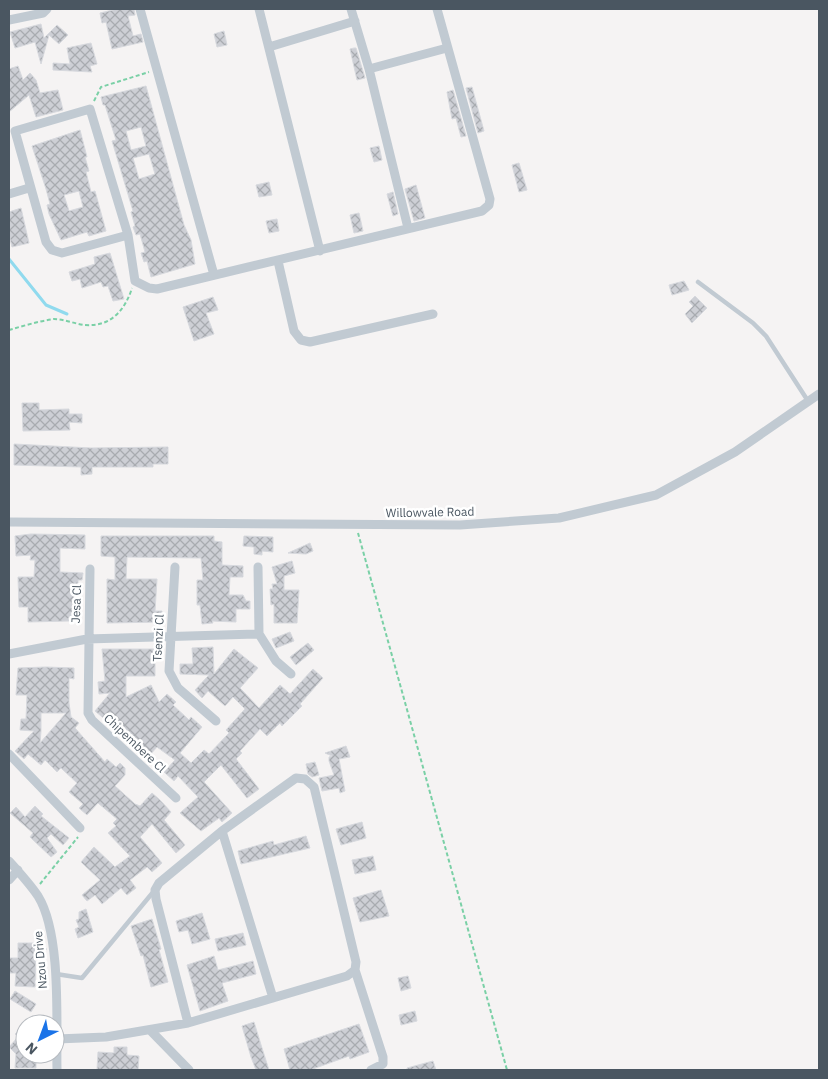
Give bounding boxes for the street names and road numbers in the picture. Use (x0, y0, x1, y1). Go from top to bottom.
street label: Willowvale Road (386, 504, 474, 520)
street label: Jesa Cl (68, 584, 84, 624)
street label: Tsenzi Cl (149, 614, 167, 662)
street label: Chipembere Cl (101, 710, 169, 776)
street label: Nzou Drive (30, 930, 50, 990)

